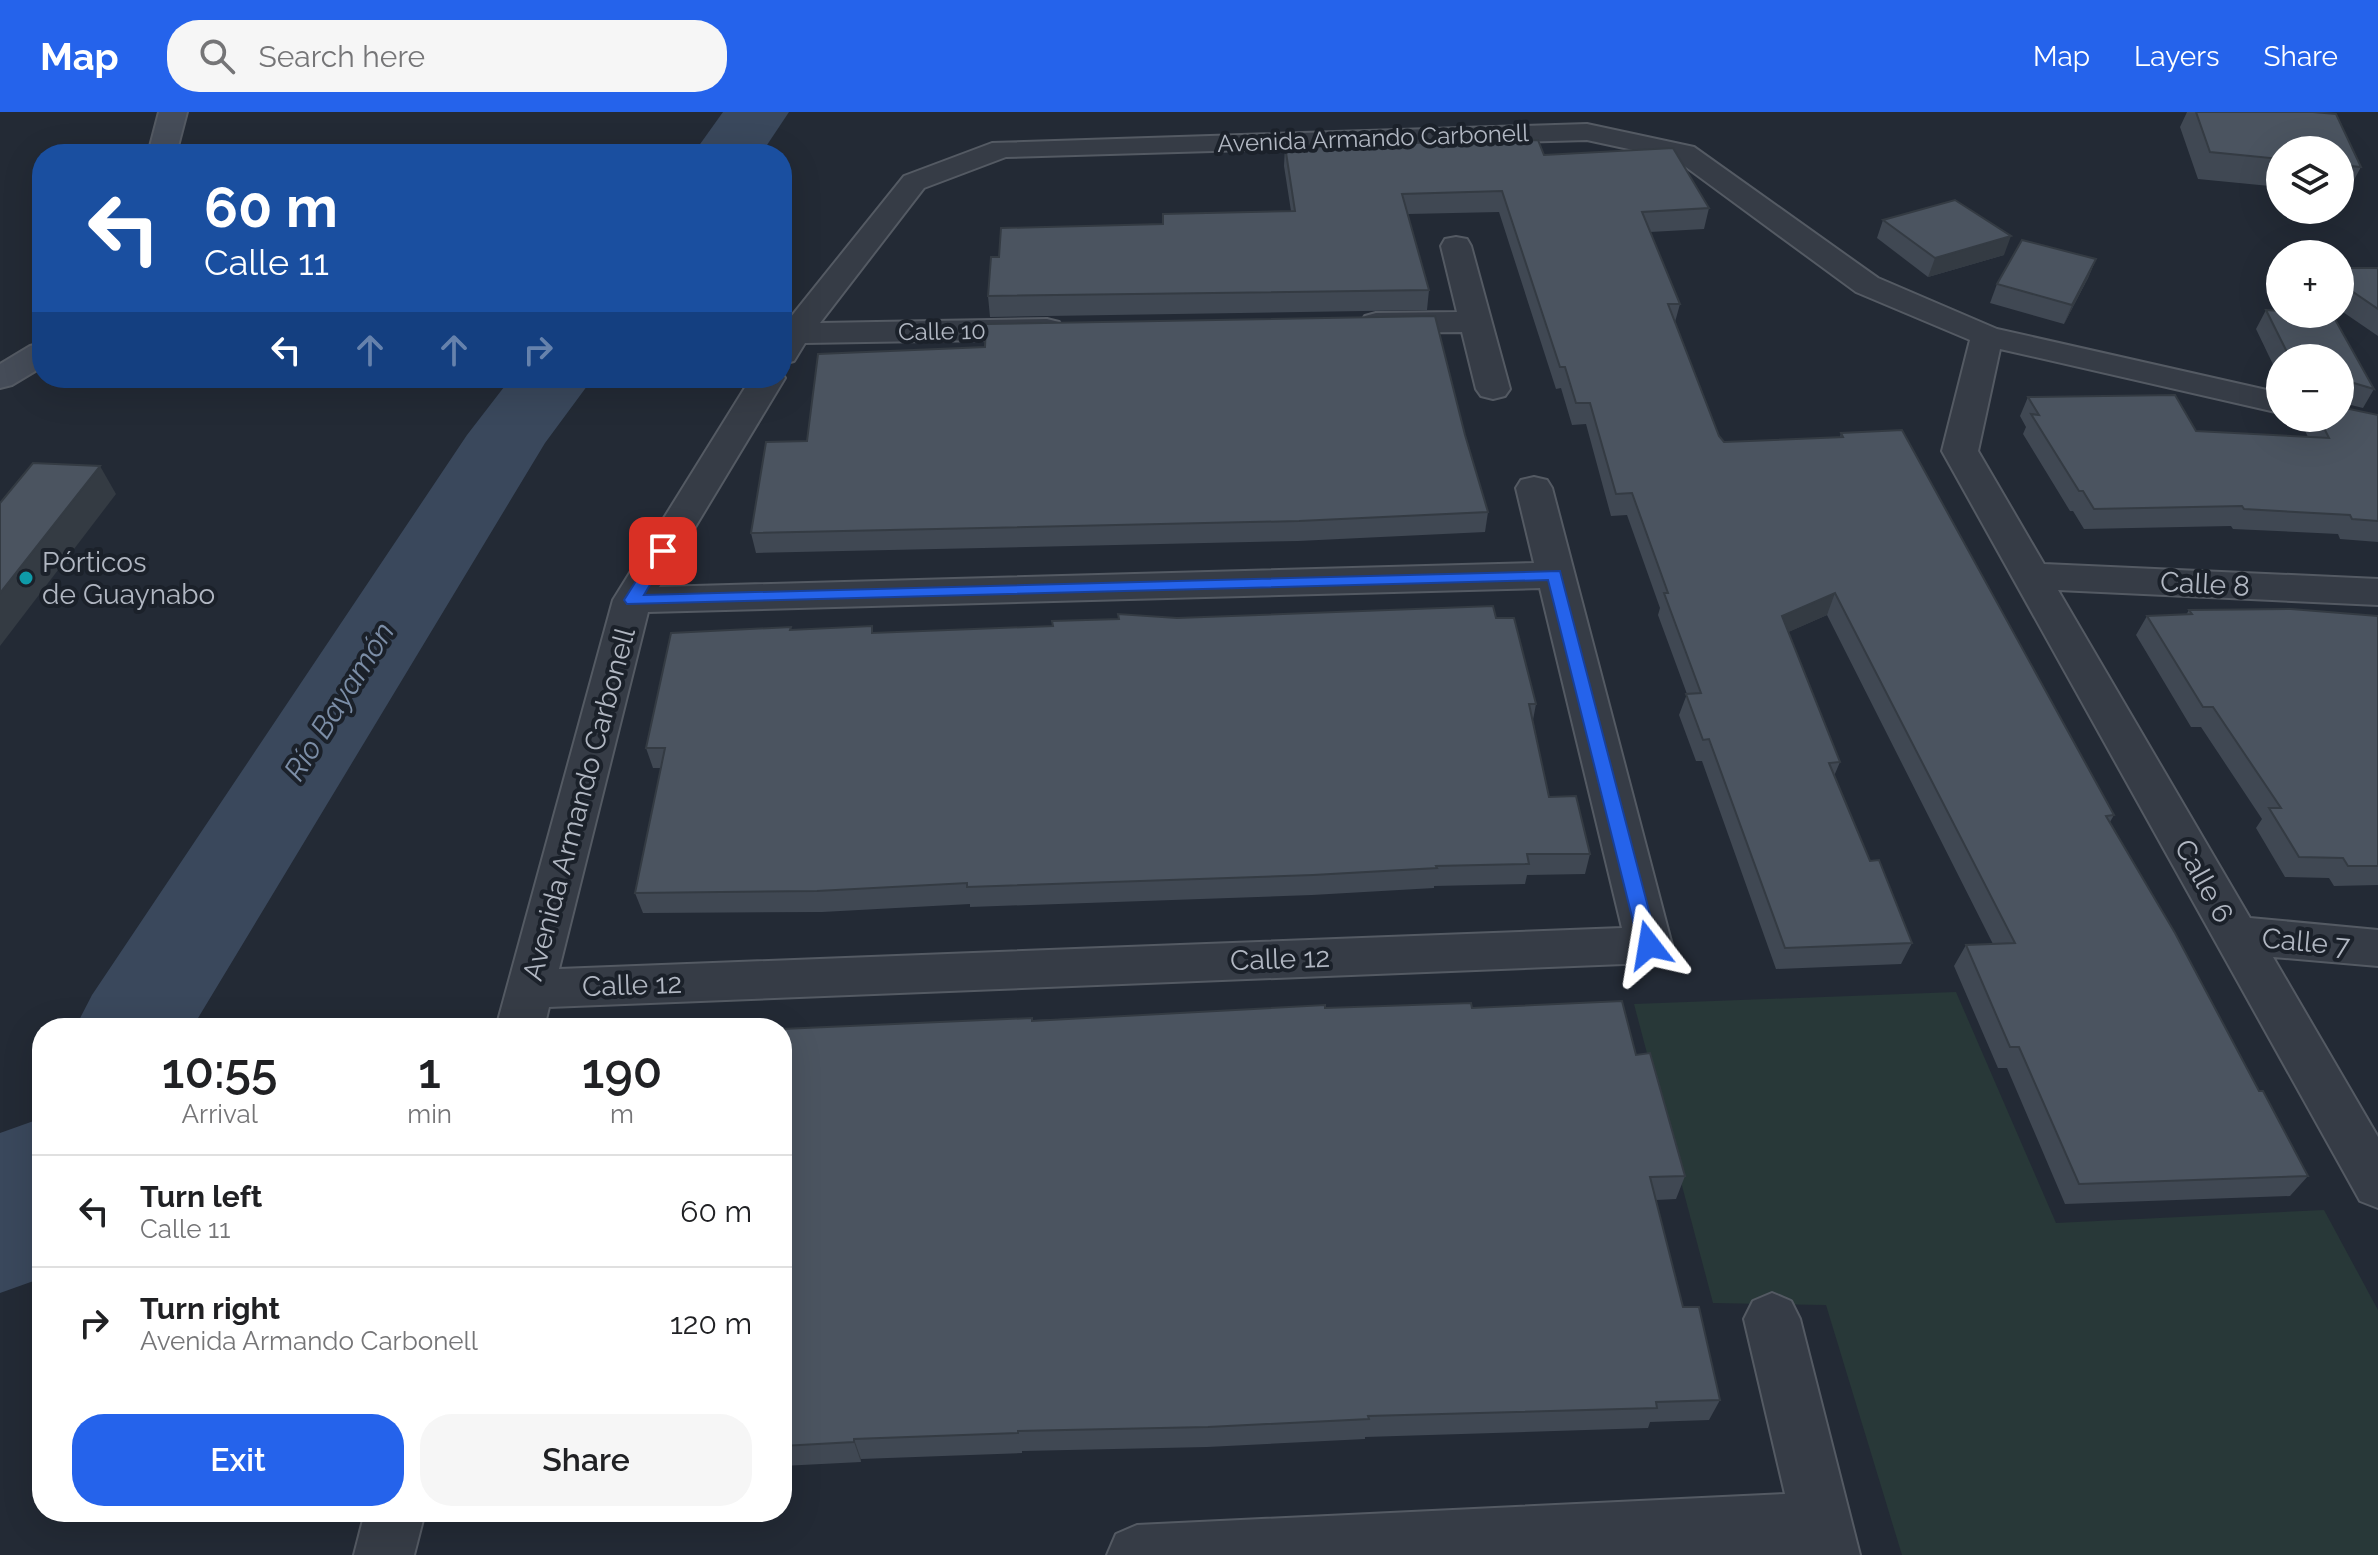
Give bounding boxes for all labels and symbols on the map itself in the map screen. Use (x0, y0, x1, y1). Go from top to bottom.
street label: Avenida Armando Carbonell (1217, 118, 1530, 158)
street label: Calle 10 (898, 316, 986, 346)
pin (629, 517, 697, 585)
place label: Pórticos de Guaynabo (42, 546, 215, 611)
street label: Calle 8 (2159, 565, 2251, 603)
marker: Pórticos de Guaynabo (17, 569, 35, 587)
water label: Río Bayamón (277, 616, 401, 786)
street label: Avenida Armando Carbonell (516, 624, 642, 984)
street label: Calle 6 (2168, 834, 2240, 928)
position arrow (1607, 903, 1691, 987)
street label: Calle 7 (2261, 922, 2351, 962)
street label: Calle 12 (1230, 941, 1330, 977)
street label: Calle 12 (582, 967, 682, 1003)

